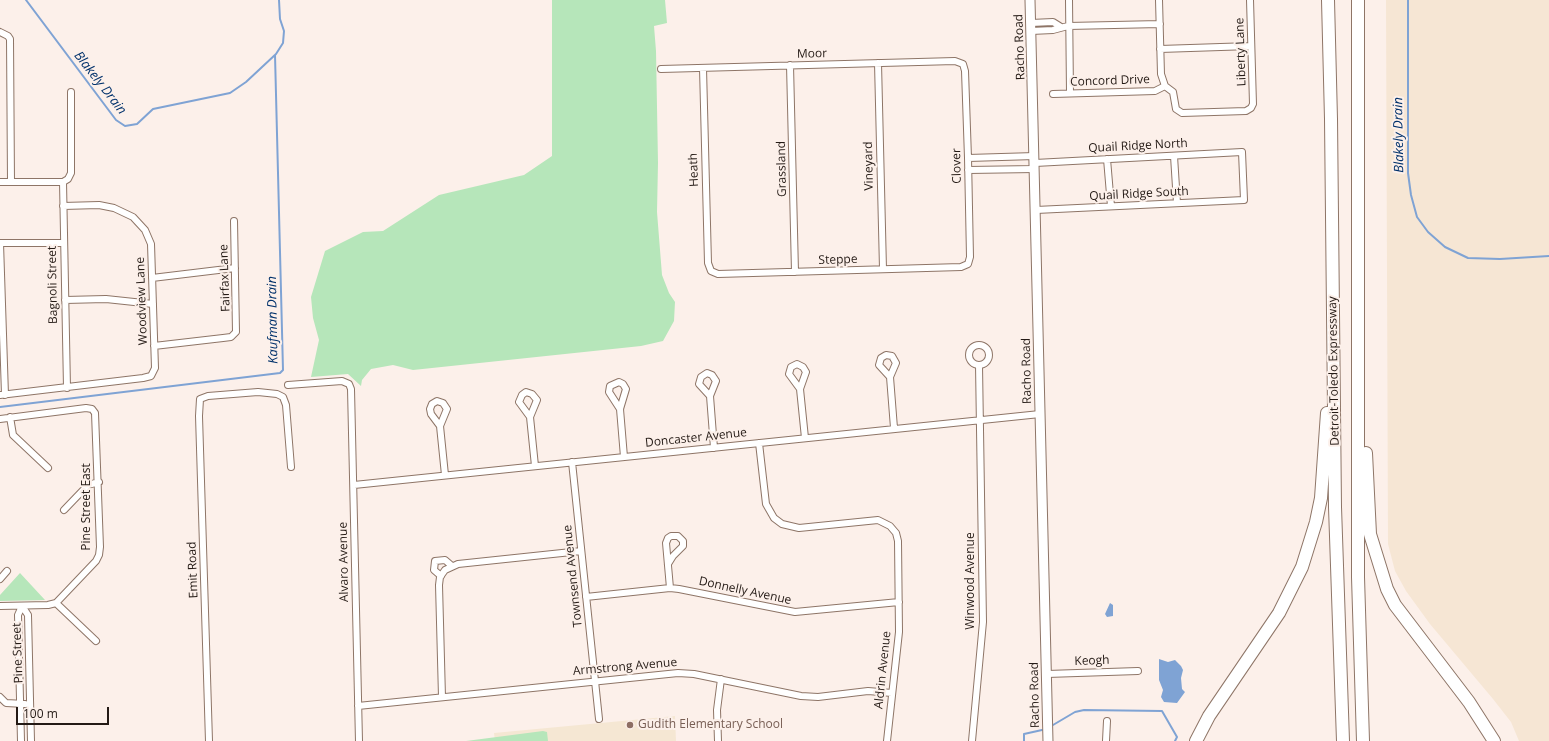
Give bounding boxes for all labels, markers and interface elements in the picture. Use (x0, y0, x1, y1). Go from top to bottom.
street label: Racho Road (1012, 14, 1028, 80)
street label: Liberty Lane (1233, 17, 1249, 87)
street label: Moor (797, 47, 827, 61)
water label: Blakely Drain (71, 48, 129, 118)
street label: Concord Drive (1070, 72, 1150, 90)
water label: Blakely Drain (1391, 97, 1407, 173)
street label: Quail Ridge North (1088, 136, 1188, 156)
street label: Grassland (774, 141, 790, 197)
street label: Vineyard (861, 141, 877, 191)
street label: Clover (949, 148, 965, 184)
street label: Heath (686, 153, 702, 187)
street label: Quail Ridge South (1089, 184, 1189, 204)
street label: Fairfax Lane (217, 244, 233, 312)
street label: Bagnoli Street (45, 246, 61, 324)
street label: Steppe (818, 252, 858, 268)
street label: Woodview Lane (133, 257, 151, 345)
water label: Kaufman Drain (264, 276, 282, 364)
street label: Detroit-Toledo Expressway (1325, 296, 1343, 446)
street label: Racho Road (1019, 338, 1035, 404)
street label: Doncaster Avenue (644, 425, 748, 451)
street label: Pine Street East (80, 463, 94, 551)
street label: Alvaro Avenue (336, 522, 352, 602)
street label: Townsend Avenue (560, 524, 586, 628)
street label: Winwood Avenue (964, 532, 978, 630)
street label: Emit Road (185, 541, 201, 599)
street label: Donnelly Avenue (697, 574, 793, 608)
street label: Pine Street (10, 622, 26, 684)
street label: Aldrin Avenue (872, 630, 894, 710)
street label: Keogh (1074, 653, 1110, 669)
street label: Armstrong Avenue (572, 655, 678, 679)
street label: Racho Road (1027, 662, 1043, 728)
scale bar (18, 699, 111, 725)
text: 100 m (23, 705, 58, 722)
place label: Gudith Elementary School (638, 718, 783, 732)
marker: Gudith Elementary School (625, 720, 635, 730)

